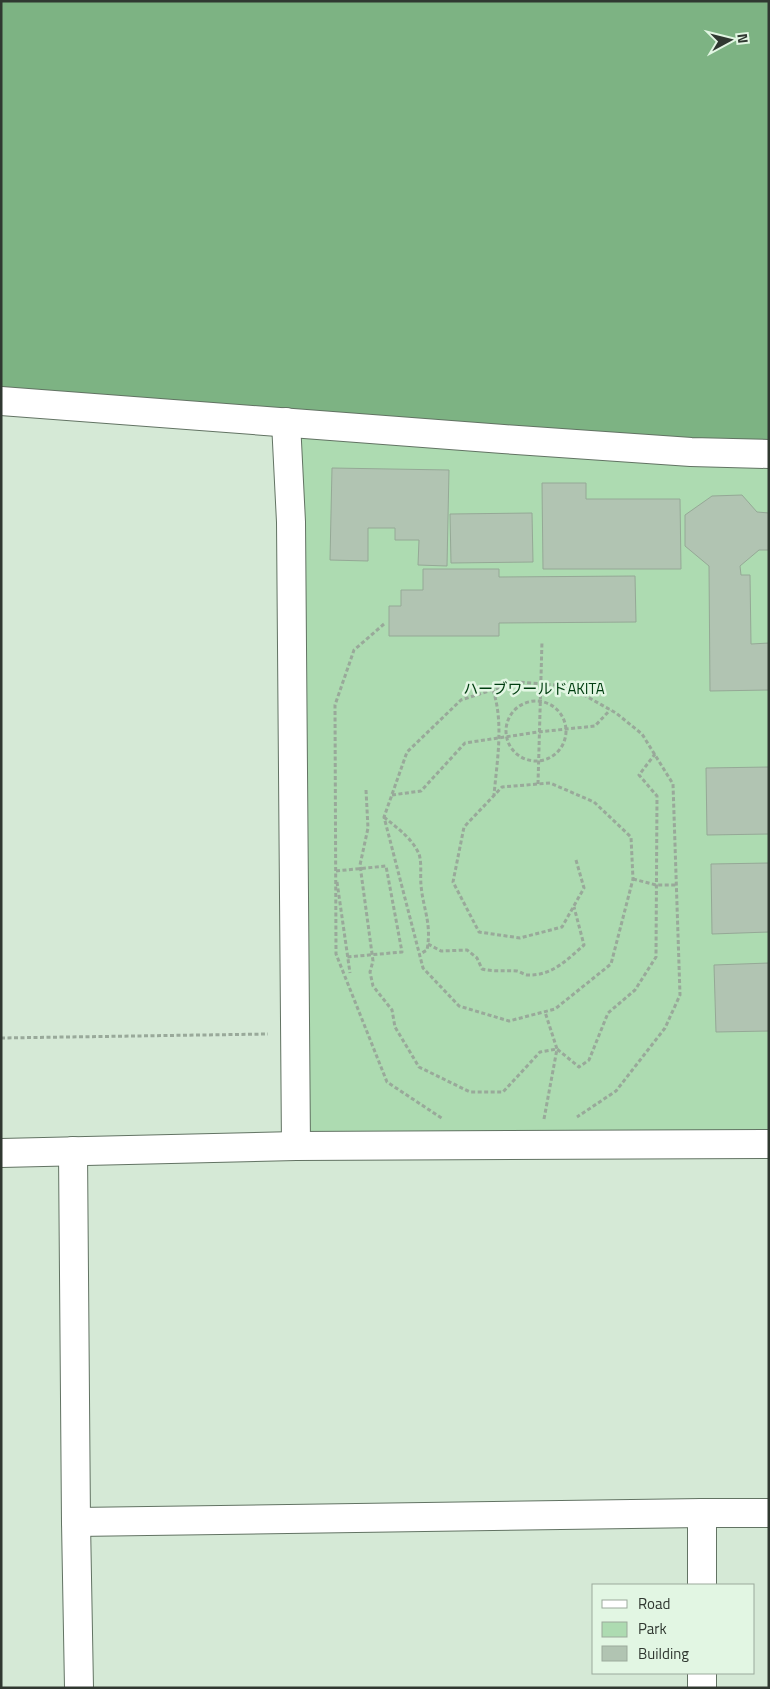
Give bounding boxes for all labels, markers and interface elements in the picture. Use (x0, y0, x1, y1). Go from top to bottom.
north arrow (705, 15, 755, 65)
text: N (732, 32, 754, 44)
park label: ハーブワールドAKITA (463, 677, 605, 700)
legend (592, 1584, 755, 1674)
text: Road (638, 1592, 670, 1615)
text: Park (638, 1617, 667, 1640)
text: Building (638, 1642, 689, 1665)

